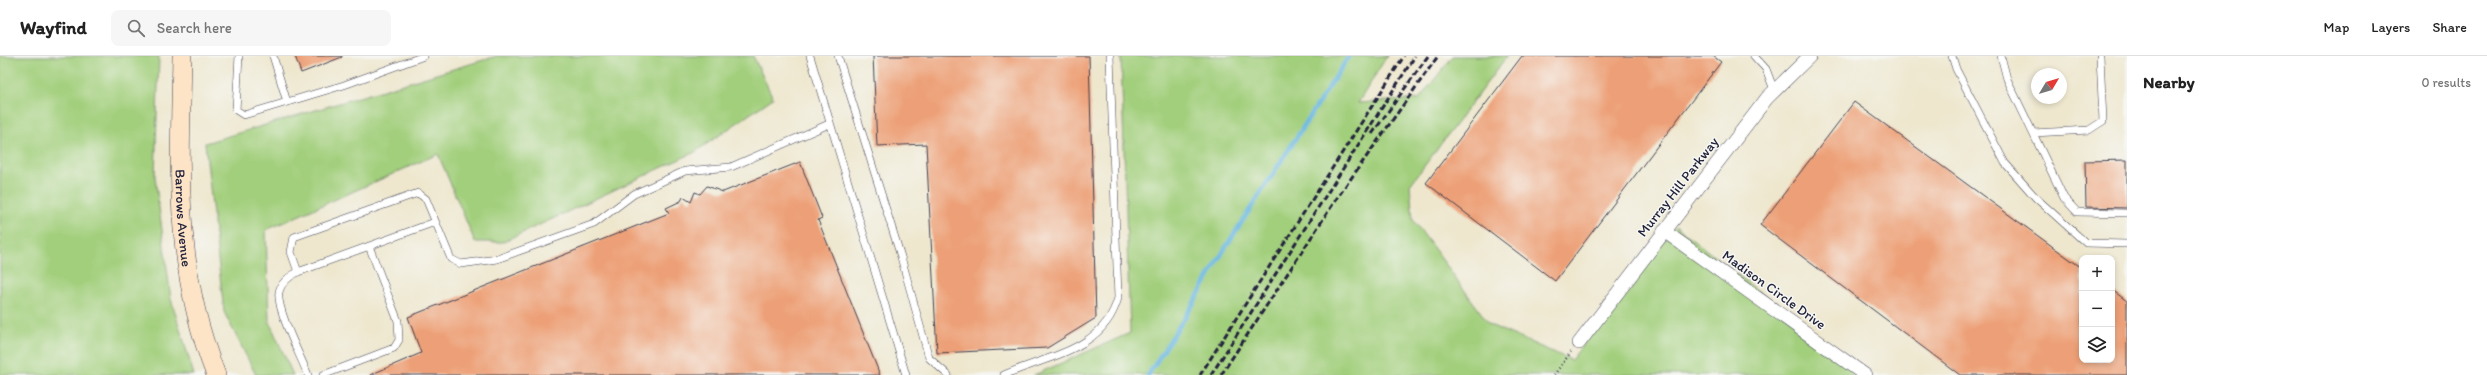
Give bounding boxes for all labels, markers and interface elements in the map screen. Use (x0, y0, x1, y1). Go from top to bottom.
search box (111, 10, 391, 46)
text: Wayfind (20, 16, 87, 39)
icon: search (125, 17, 147, 39)
text: Search here (157, 19, 232, 37)
text: Map (2324, 19, 2349, 36)
text: Layers (2371, 19, 2410, 36)
text: Share (2432, 19, 2467, 36)
north arrow (2031, 68, 2067, 104)
text: Nearby (2143, 72, 2195, 92)
text: 0 results (2421, 75, 2471, 90)
street label: Murray Hill Parkway (1634, 134, 1722, 240)
street label: Barrows Avenue (172, 169, 196, 268)
street label: Madison Circle Drive (1719, 247, 1829, 333)
map controls (2079, 255, 2115, 363)
button: + (2079, 255, 2115, 291)
button: − (2079, 291, 2115, 327)
button: layers (2079, 327, 2115, 363)

